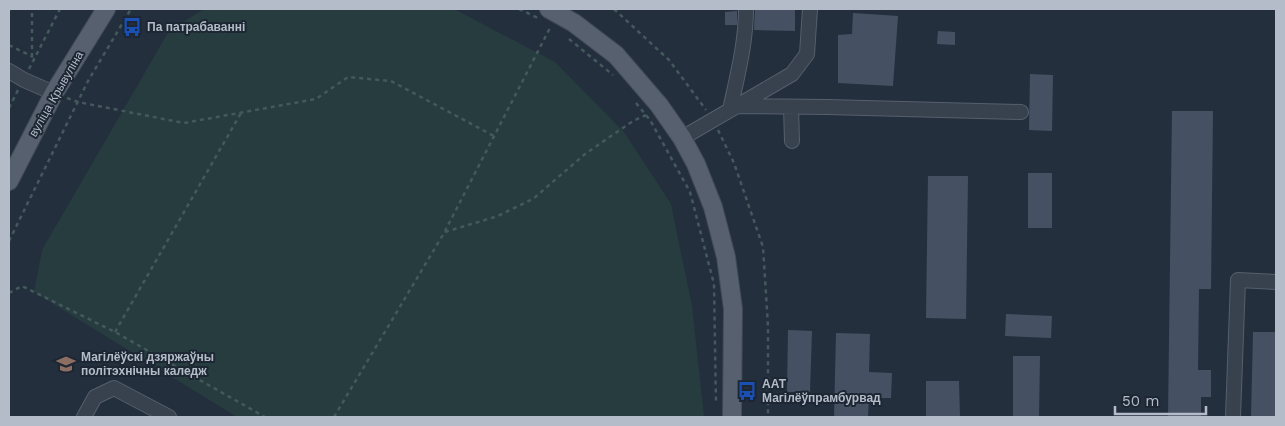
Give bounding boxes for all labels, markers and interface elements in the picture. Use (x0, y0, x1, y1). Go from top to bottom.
bus stop icon: Па патрабаванні (121, 16, 143, 38)
place label: Па патрабаванні (147, 20, 245, 34)
street label: вуліца Крывуліна (26, 49, 86, 139)
place label: Магілёўскі дзяржаўны політэхнічны каледж (81, 350, 214, 378)
school or university icon: Магілёўскі дзяржаўны політэхнічны каледж (55, 353, 77, 375)
place label: ААТ Магілёўпрамбурвад (762, 377, 881, 405)
bus stop icon: ААТ Магілёўпрамбурвад (736, 380, 758, 402)
scale bar (1115, 384, 1206, 416)
text: 50 m (1122, 392, 1159, 410)

